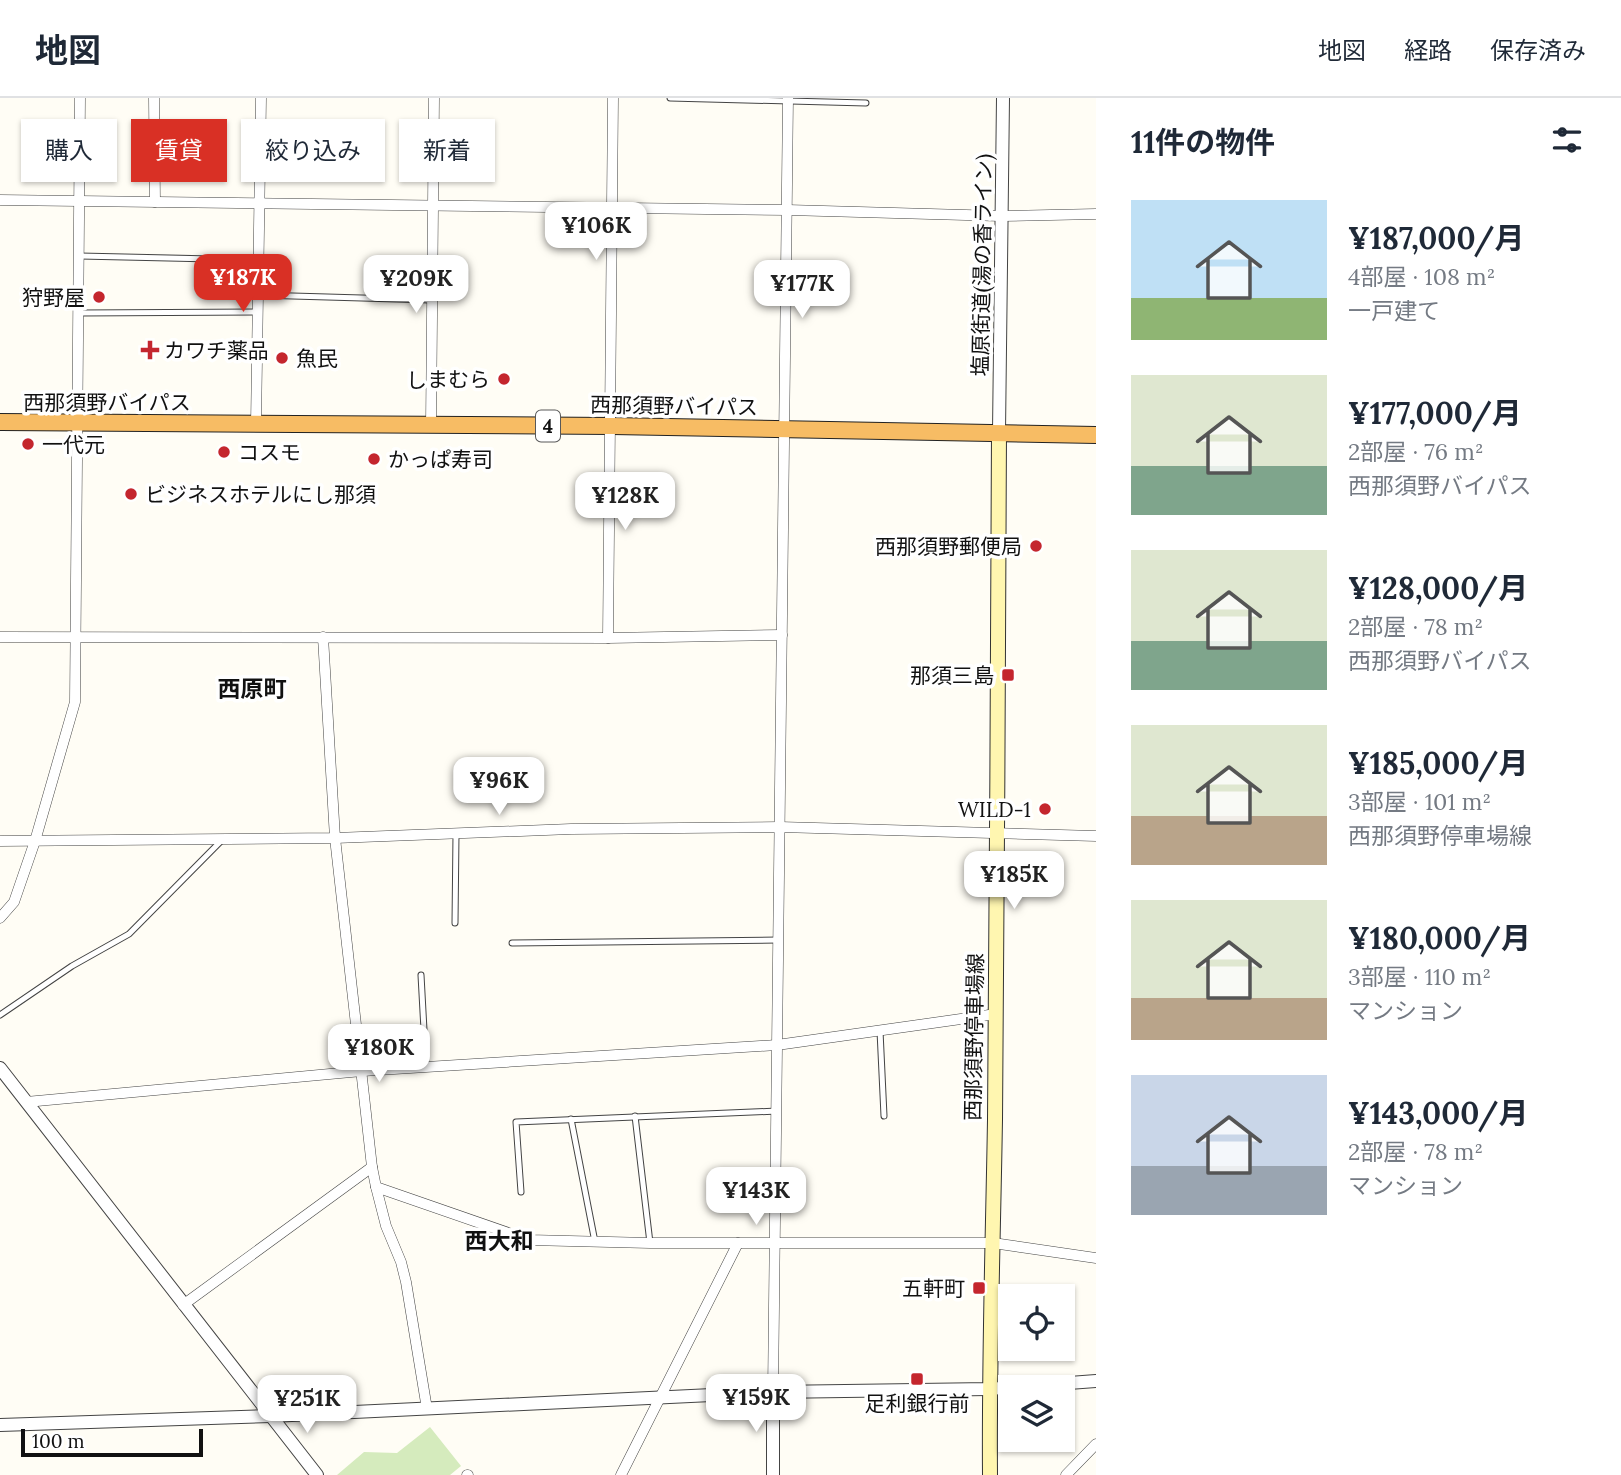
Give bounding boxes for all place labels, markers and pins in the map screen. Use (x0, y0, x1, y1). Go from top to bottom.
pin: ¥106K (547, 202, 645, 262)
pin: ¥187K (194, 254, 292, 314)
pin: ¥209K (367, 256, 465, 315)
pin: ¥177K (753, 260, 851, 320)
place label: 狩野屋 (22, 284, 85, 311)
marker: 狩野屋 (91, 289, 107, 305)
place label: カワチ薬品 (164, 337, 269, 364)
marker: カワチ薬品 (142, 342, 158, 358)
place label: 魚民 (296, 345, 338, 372)
marker: 魚民 (274, 350, 290, 366)
place label: しまむら (406, 366, 490, 393)
marker: しまむら (496, 371, 512, 387)
place label: 一代元 (42, 431, 105, 458)
marker: 一代元 (20, 436, 36, 452)
place label: コスモ (238, 439, 301, 466)
marker: コスモ (216, 444, 232, 460)
place label: かっぱ寿司 (388, 446, 493, 473)
marker: かっぱ寿司 (366, 451, 382, 467)
pin: ¥128K (576, 472, 674, 532)
place label: ビジネスホテルにし那須 (145, 481, 376, 508)
marker: ビジネスホテルにし那須 (123, 486, 139, 502)
place label: 西那須野郵便局 (875, 533, 1022, 560)
marker: 西那須野郵便局 (1028, 538, 1044, 554)
place label: 那須三島 (910, 662, 994, 689)
marker: 那須三島 (1000, 667, 1016, 683)
pin: ¥96K (458, 758, 540, 817)
place label: WILD-1 (958, 796, 1031, 823)
marker: WILD-1 (1037, 801, 1053, 817)
pin: ¥185K (965, 852, 1063, 911)
pin: ¥180K (330, 1024, 428, 1084)
pin: ¥143K (707, 1168, 805, 1227)
place label: 五軒町 (902, 1275, 965, 1302)
marker: 五軒町 (971, 1280, 987, 1296)
marker: 足利銀行前 (909, 1371, 925, 1387)
pin: ¥159K (707, 1374, 805, 1434)
pin: ¥251K (258, 1376, 356, 1435)
place label: 足利銀行前 (865, 1390, 970, 1417)

